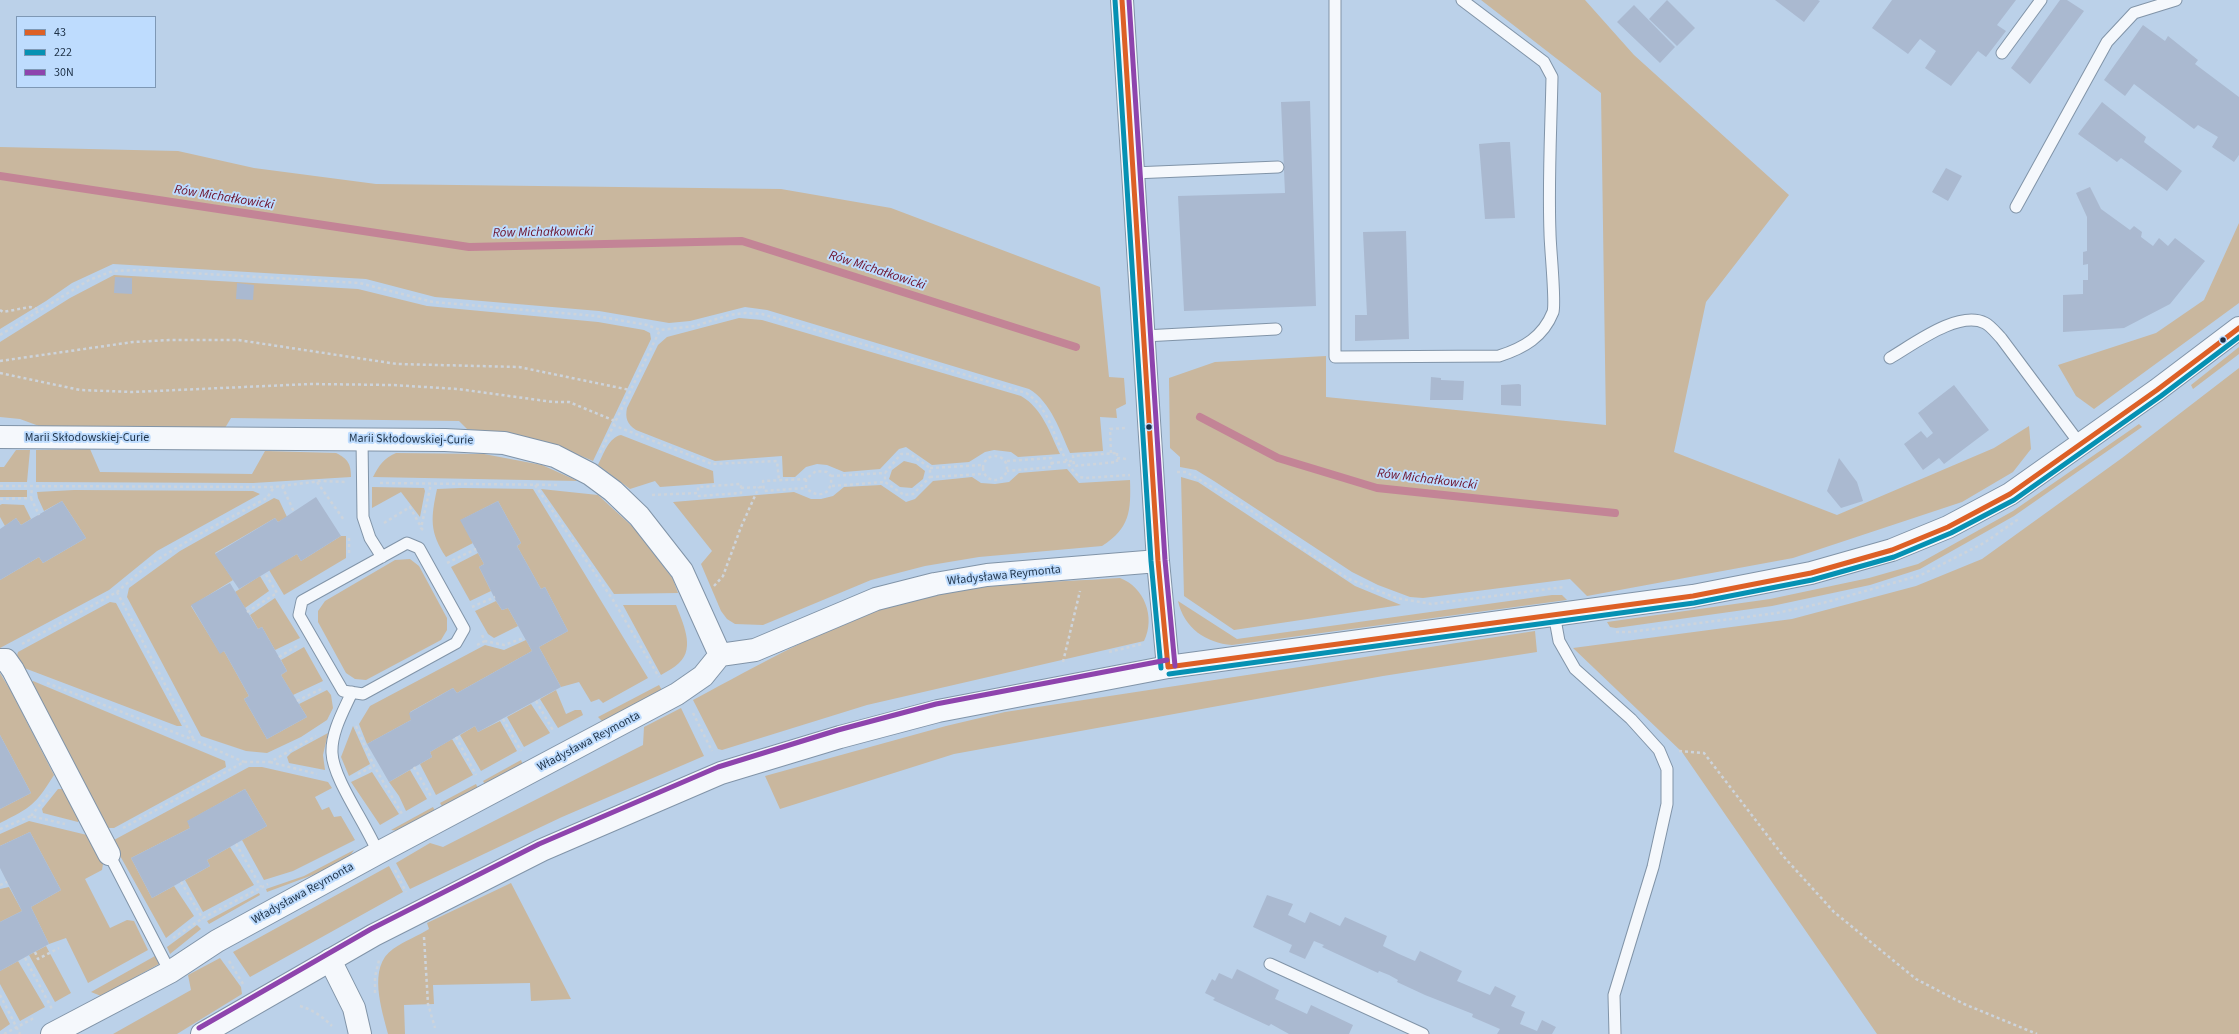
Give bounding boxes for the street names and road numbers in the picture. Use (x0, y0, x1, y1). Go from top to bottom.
street label: Marii Skłodowskiej-Curie (25, 431, 149, 445)
street label: Marii Skłodowskiej-Curie (349, 432, 473, 448)
street label: Władysława Reymonta (947, 563, 1061, 589)
street label: Władysława Reymonta (535, 709, 643, 775)
street label: Władysława Reymonta (250, 860, 356, 928)

